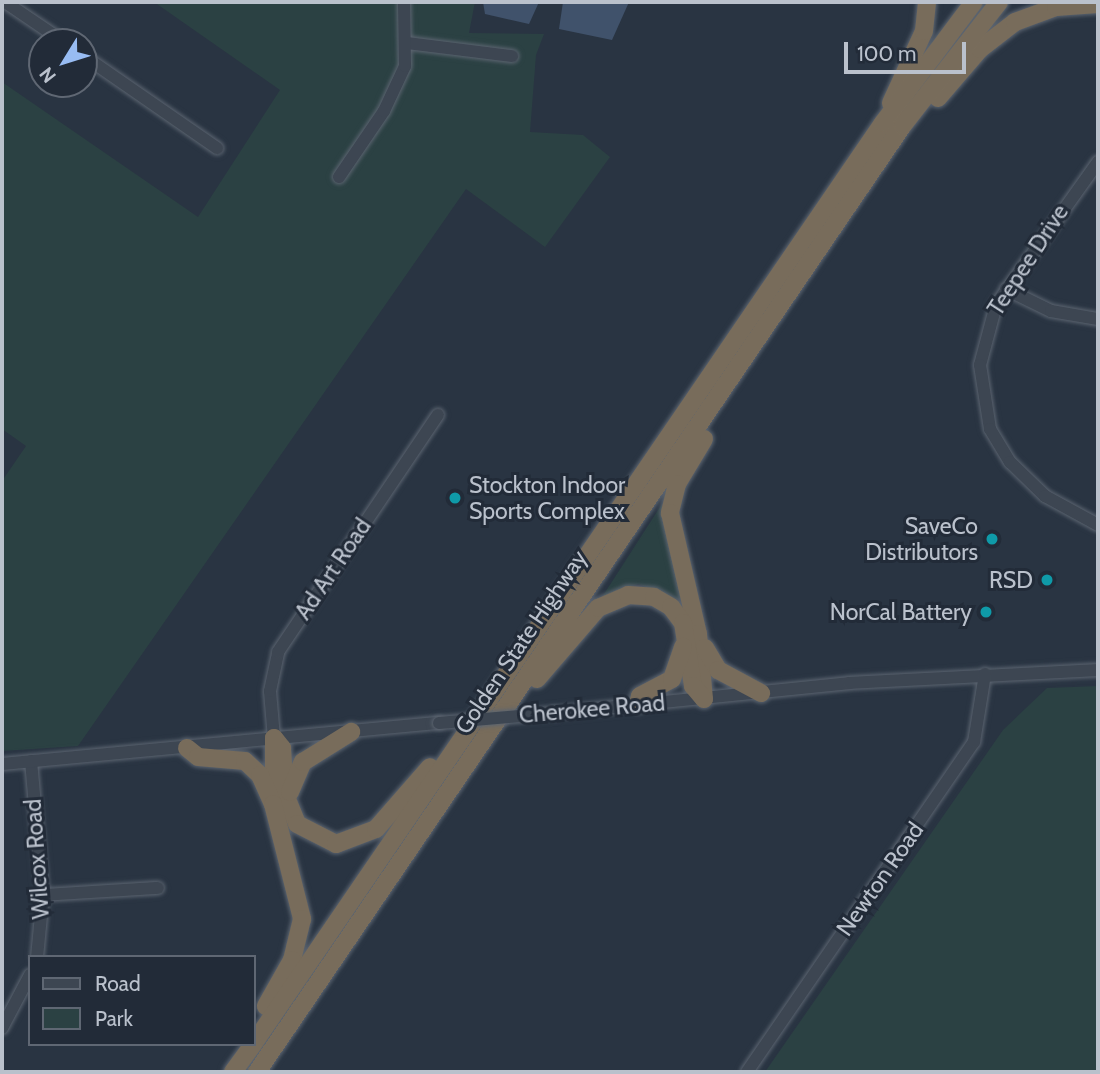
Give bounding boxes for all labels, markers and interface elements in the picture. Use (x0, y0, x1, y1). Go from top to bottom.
north arrow (28, 28, 98, 98)
scale bar (848, 28, 970, 72)
text: 100 m (857, 41, 916, 66)
text: N (34, 63, 61, 87)
street label: Teepee Drive (982, 199, 1074, 321)
place label: Stockton Indoor Sports Complex (469, 471, 625, 525)
marker: Stockton Indoor Sports Complex (447, 490, 463, 506)
place label: SaveCo Distributors (865, 512, 978, 566)
street label: Ad Art Road (289, 513, 377, 625)
marker: SaveCo Distributors (984, 531, 1000, 547)
street label: Golden State Highway (449, 545, 593, 739)
place label: RSD (989, 566, 1033, 594)
marker: RSD (1039, 572, 1055, 588)
place label: NorCal Battery (830, 598, 972, 626)
marker: NorCal Battery (978, 604, 994, 620)
street label: Cherokee Road (518, 689, 666, 729)
street label: Wilcox Road (19, 798, 55, 920)
street label: Newton Road (831, 817, 929, 941)
legend (28, 955, 256, 1046)
text: Road (95, 971, 141, 996)
text: Park (95, 1006, 133, 1031)

